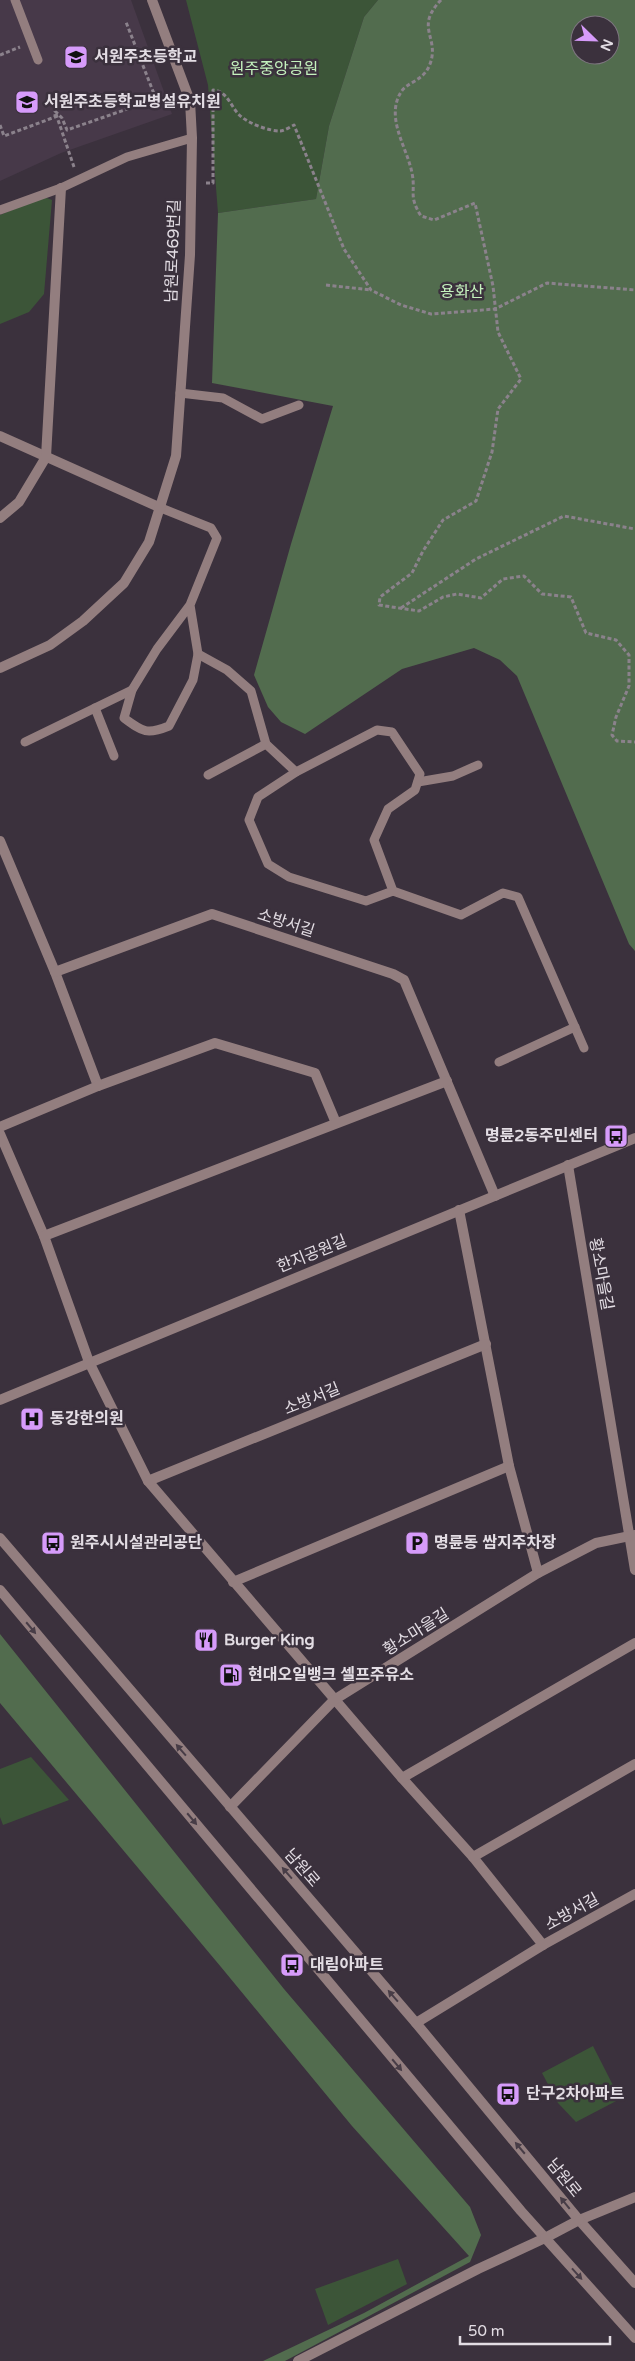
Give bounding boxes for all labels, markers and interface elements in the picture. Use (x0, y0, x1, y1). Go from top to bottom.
north arrow (570, 15, 620, 65)
text: N (596, 36, 617, 53)
school or university icon: 서원주초등학교 (63, 44, 89, 70)
place label: 서원주초등학교 (94, 47, 197, 67)
park label: 원주중앙공원 (230, 59, 318, 79)
school or university icon: 서원주초등학교병설유치원 (14, 89, 40, 115)
place label: 서원주초등학교병설유치원 (44, 92, 221, 112)
street label: 남원로469번길 (161, 199, 185, 303)
park label: 용화산 (440, 282, 484, 302)
street label: 소방서길 (255, 904, 317, 942)
bus stop icon: 명륜2동주민센터 (603, 1123, 629, 1149)
place label: 명륜2동주민센터 (485, 1126, 598, 1146)
street label: 한지공원길 (274, 1231, 350, 1277)
street label: 황소마을길 (585, 1236, 617, 1312)
street label: 소방서길 (281, 1379, 343, 1419)
hospital icon: 동강한의원 (19, 1406, 45, 1432)
place label: 동강한의원 (50, 1409, 124, 1429)
bus stop icon: 원주시시설관리공단 (40, 1530, 66, 1556)
parking icon: 명륜동 쌈지주차장 (404, 1530, 430, 1556)
place label: 원주시시설관리공단 (70, 1533, 202, 1553)
place label: 명륜동 쌈지주차장 (434, 1533, 556, 1553)
street label: 황소마을길 (379, 1604, 453, 1660)
one-way arrow (26, 1621, 37, 1634)
restaurant icon: Burger King (193, 1627, 219, 1653)
place label: Burger King (224, 1630, 315, 1650)
fuel station icon: 현대오일뱅크 셀프주유소 (218, 1662, 244, 1688)
place label: 현대오일뱅크 셀프주유소 (248, 1665, 414, 1685)
one-way arrow (176, 1744, 187, 1757)
one-way arrow (186, 1813, 197, 1826)
street label: 남원로 (280, 1845, 324, 1891)
one-way arrow (281, 1868, 293, 1880)
street label: 소방서길 (541, 1889, 603, 1935)
bus stop icon: 대림아파트 (279, 1952, 305, 1978)
place label: 대림아파트 (310, 1955, 384, 1975)
one-way arrow (387, 1991, 399, 2003)
one-way arrow (392, 2058, 403, 2071)
bus stop icon: 단구2차아파트 (495, 2081, 521, 2107)
place label: 단구2차아파트 (526, 2084, 625, 2104)
one-way arrow (514, 2142, 525, 2155)
street label: 남원로 (542, 2155, 586, 2202)
one-way arrow (560, 2197, 571, 2210)
one-way arrow (572, 2267, 583, 2280)
scale bar (460, 2314, 610, 2346)
text: 50 m (468, 2322, 505, 2340)

